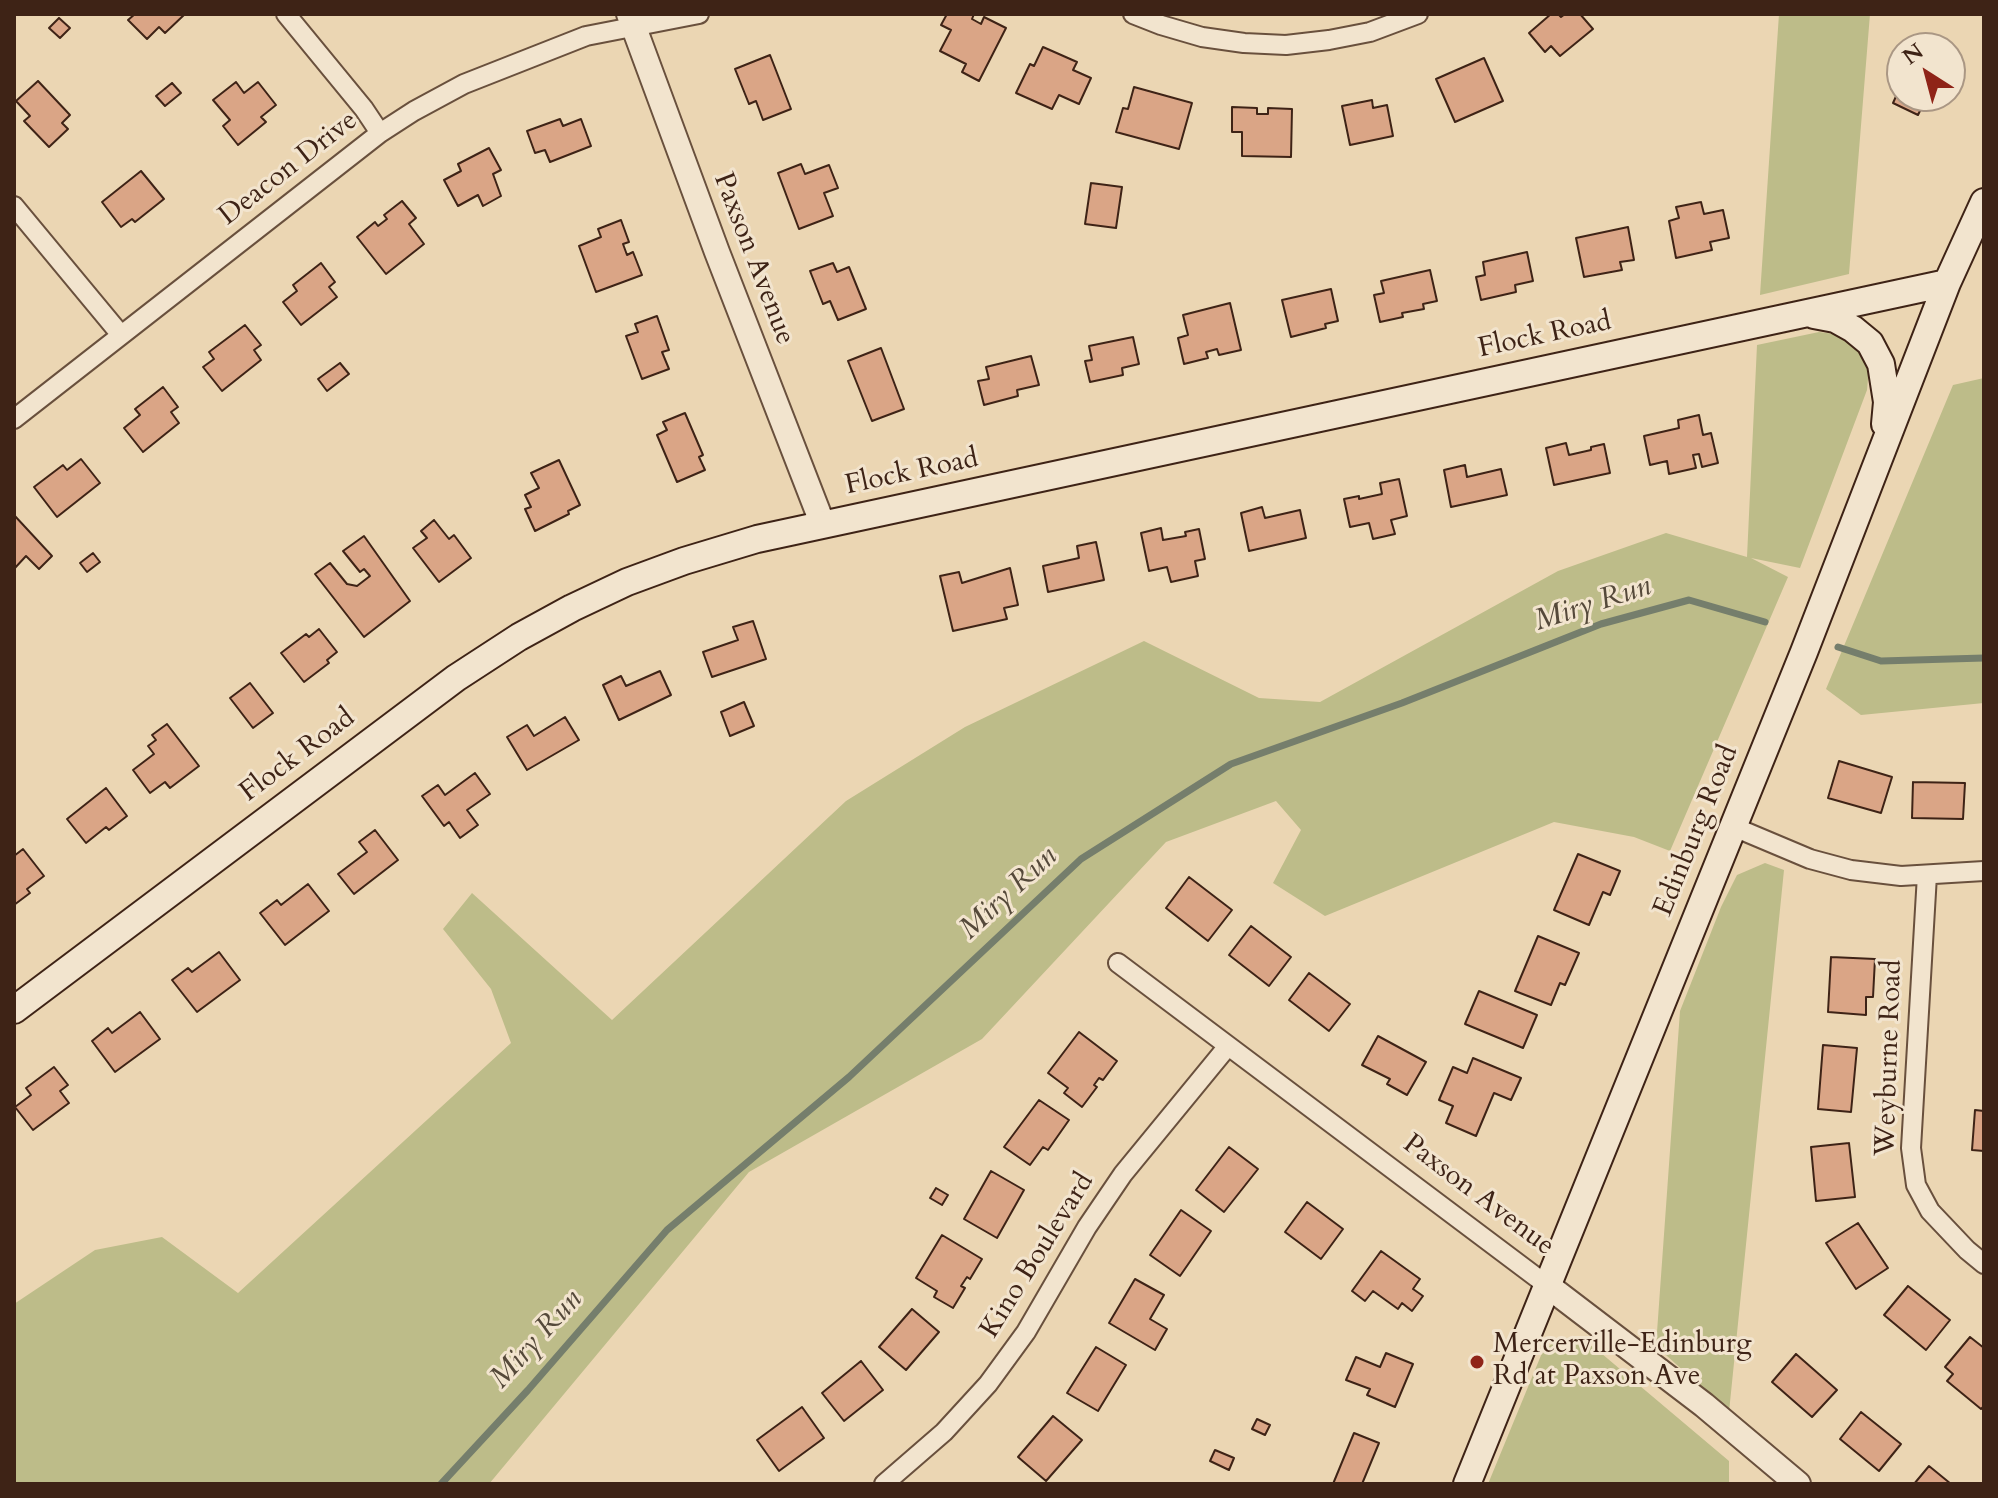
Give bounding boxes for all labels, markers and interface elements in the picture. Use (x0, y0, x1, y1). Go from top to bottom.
north arrow (1886, 32, 1966, 112)
text: N (1897, 36, 1930, 72)
street label: Deacon Drive (213, 104, 365, 234)
street label: Paxson Avenue (705, 168, 801, 350)
street label: Flock Road (1475, 306, 1615, 366)
street label: Flock Road (842, 443, 982, 503)
water label: Miry Run (1530, 569, 1656, 641)
street label: Flock Road (234, 702, 362, 810)
street label: Edinburg Road (1647, 741, 1747, 921)
water label: Miry Run (953, 840, 1065, 948)
street label: Weyburne Road (1870, 959, 1910, 1157)
street label: Paxson Avenue (1395, 1128, 1561, 1264)
street label: Kino Boulevard (974, 1167, 1102, 1345)
water label: Miry Run (483, 1283, 591, 1397)
place label: Mercerville-Edinburg Rd at Paxson Ave (1493, 1329, 1752, 1395)
marker: Mercerville-Edinburg Rd at Paxson Ave (1468, 1353, 1486, 1371)

